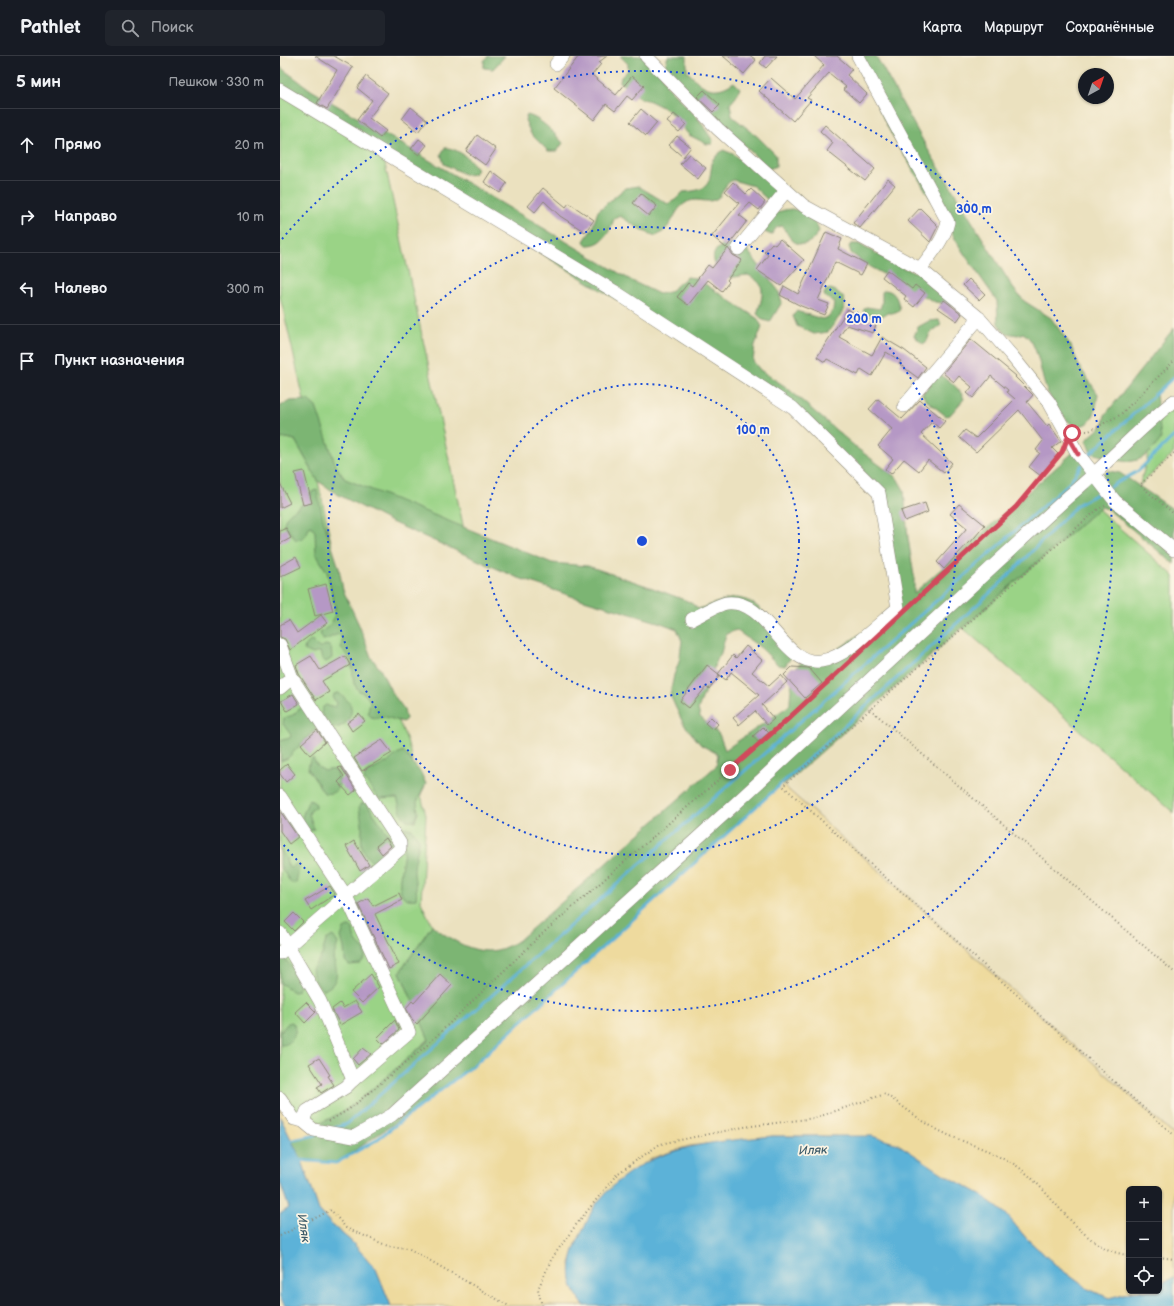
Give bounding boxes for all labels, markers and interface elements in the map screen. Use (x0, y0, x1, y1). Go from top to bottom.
search box (105, 10, 385, 46)
text: Pathlet (20, 16, 81, 39)
icon: search (119, 17, 141, 39)
text: Поиск (151, 18, 194, 37)
text: Карта (923, 19, 962, 36)
text: Маршрут (984, 19, 1044, 36)
text: Сохранённые (1066, 19, 1154, 36)
north arrow (1078, 68, 1114, 104)
text: 5 мин (16, 72, 61, 92)
text: Пешком · 330 m (169, 74, 264, 90)
icon: ahead (16, 134, 38, 156)
text: Прямо (54, 135, 101, 154)
text: 20 m (234, 137, 264, 153)
text: 300 m (956, 202, 992, 217)
icon: right (16, 206, 38, 228)
text: Направо (54, 207, 117, 226)
text: 10 m (237, 209, 264, 225)
icon: left (16, 278, 38, 300)
text: Налево (54, 279, 107, 298)
text: 300 m (226, 281, 264, 297)
text: 200 m (846, 312, 882, 327)
icon: arrive (16, 350, 38, 372)
text: Пункт назначения (54, 351, 185, 370)
text: 100 m (736, 423, 770, 438)
route start (1063, 424, 1081, 442)
centre of rings (635, 534, 649, 548)
route end (721, 761, 739, 779)
water label: Иляк (798, 1142, 828, 1158)
map controls (1126, 1186, 1162, 1294)
button: + (1126, 1186, 1162, 1222)
water label: Иляк (294, 1213, 313, 1244)
button: − (1126, 1222, 1162, 1258)
button: locate (1126, 1258, 1162, 1294)

